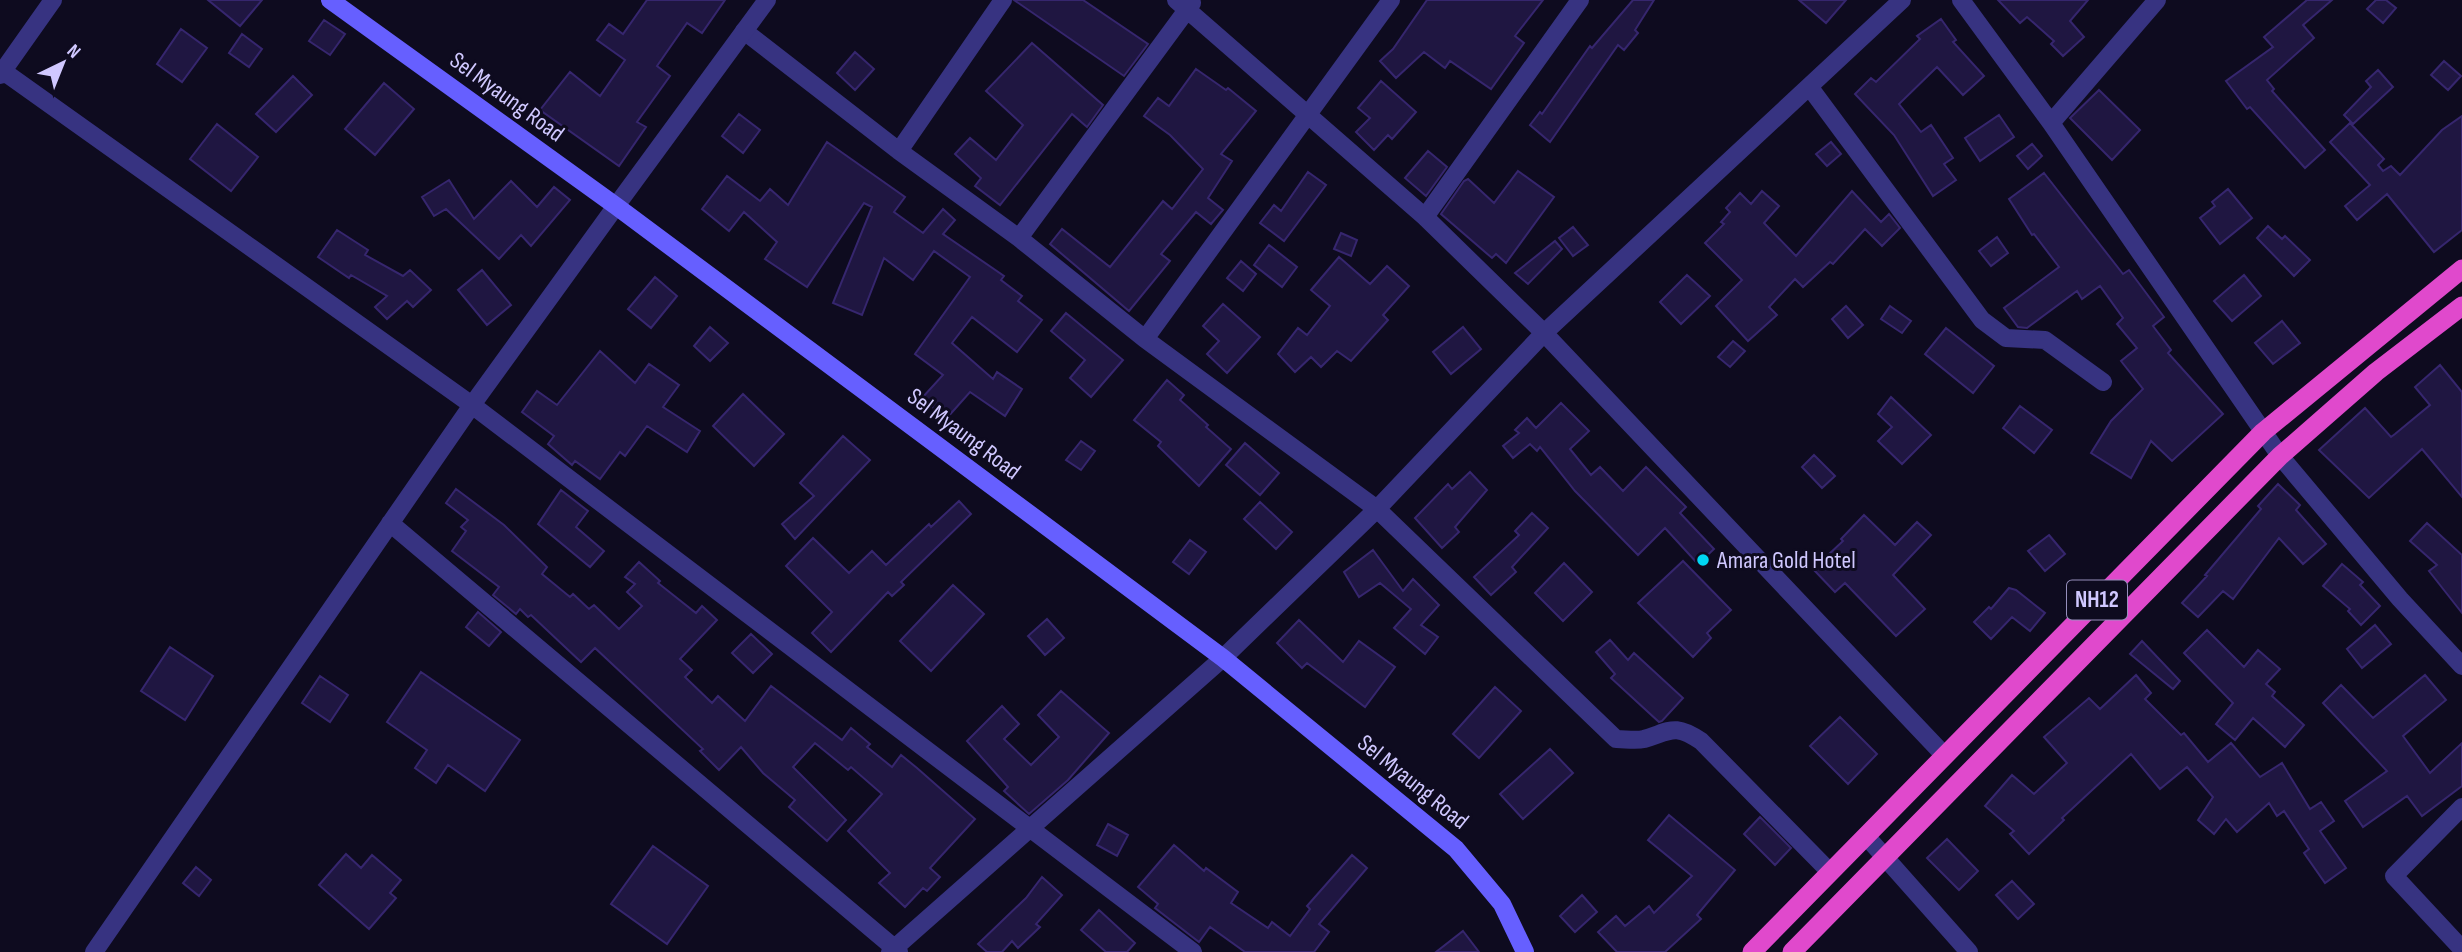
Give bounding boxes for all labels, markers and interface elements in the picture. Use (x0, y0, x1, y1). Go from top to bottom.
north arrow (28, 28, 98, 98)
text: N (62, 40, 85, 64)
street label: Sel Myaung Road (444, 46, 570, 148)
street label: Sel Myaung Road (902, 382, 1026, 486)
place label: Amara Gold Hotel (1716, 546, 1856, 575)
marker: Amara Gold Hotel (1695, 552, 1711, 568)
road number: NH12 (2067, 580, 2127, 620)
street label: Sel Myaung Road (1352, 728, 1474, 836)

